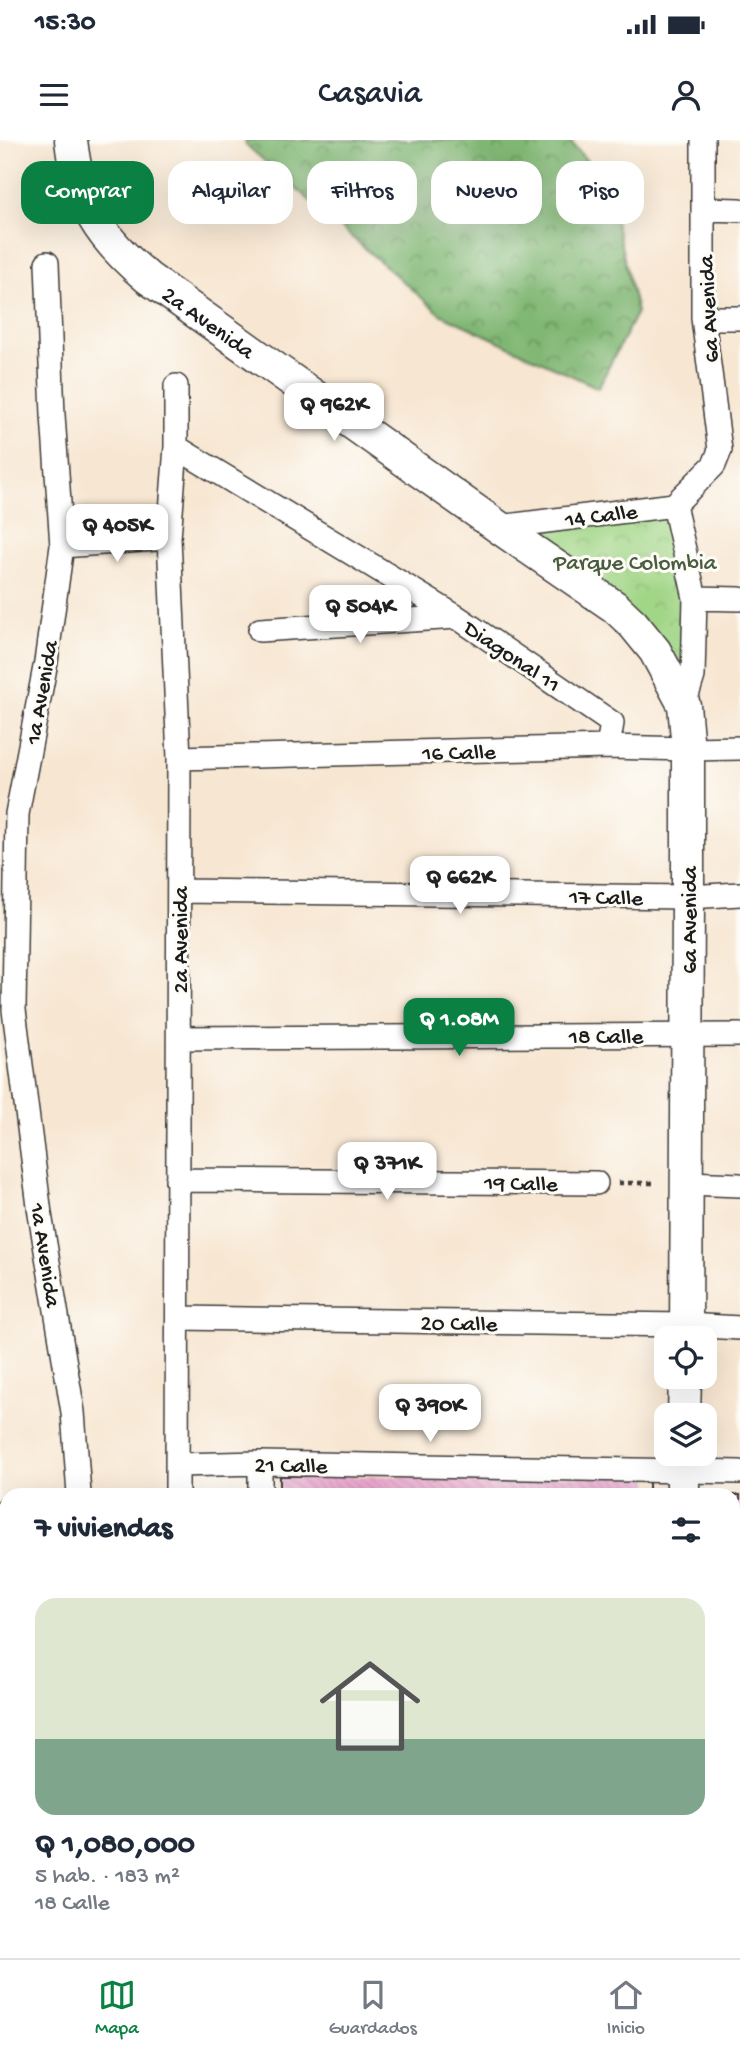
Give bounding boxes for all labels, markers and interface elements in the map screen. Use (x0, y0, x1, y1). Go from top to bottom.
text: 15:30 (35, 9, 96, 40)
icon: menu (35, 76, 73, 114)
text: Casavia (318, 76, 422, 114)
icon: person (667, 76, 705, 114)
chip: Comprar (21, 161, 154, 224)
chip: Alquilar (168, 161, 293, 224)
chip: Filtros (307, 161, 417, 224)
chip: Nuevo (431, 161, 542, 224)
chip: Piso (556, 161, 644, 224)
street label: 6a Avenida (694, 253, 727, 363)
street label: 2a Avenida (156, 282, 260, 367)
pin: Q 962K (277, 384, 391, 443)
text: Q 962K (300, 392, 368, 419)
street label: 14 Calle (563, 499, 640, 535)
pin: Q 405K (60, 504, 174, 564)
text: Q 405K (82, 513, 152, 540)
park label: Parque Colombia (552, 551, 718, 578)
pin: Q 504K (303, 586, 417, 645)
text: Q 504K (325, 594, 395, 621)
street label: Diagonal 11 (456, 615, 564, 700)
street label: 1a Avenida (21, 637, 66, 748)
street label: 16 Calle (421, 740, 497, 769)
pin: Q 662K (403, 856, 517, 916)
text: Q 662K (426, 865, 494, 892)
street label: 6a Avenida (678, 865, 705, 974)
street label: 2a Avenida (169, 885, 196, 994)
street label: 17 Calle (568, 885, 644, 914)
pin: Q 1.08M (394, 998, 524, 1058)
text: Q 1.08M (419, 1007, 499, 1034)
street label: 18 Calle (568, 1025, 644, 1052)
pin: Q 371K (330, 1142, 444, 1202)
text: Q 371K (354, 1151, 420, 1178)
street label: 19 Calle (483, 1171, 559, 1200)
street label: 1a Avenida (22, 1200, 65, 1311)
street label: 20 Calle (420, 1311, 499, 1340)
map controls (654, 1326, 717, 1466)
button: locate (654, 1326, 717, 1389)
pin: Q 390K (373, 1384, 487, 1444)
text: Q 390K (395, 1393, 465, 1420)
button: layers (654, 1403, 717, 1466)
street label: 21 Calle (254, 1453, 329, 1482)
icon: filters (667, 1511, 705, 1549)
text: 7 viviendas (35, 1513, 172, 1548)
icon: home (307, 1643, 433, 1769)
text: Q 1,080,000 (35, 1829, 195, 1864)
text: 5 hab. · 183 m² (35, 1864, 180, 1891)
text: 18 Calle (35, 1891, 110, 1918)
tab: Mapa (95, 1976, 139, 2041)
tab: Guardados (329, 1976, 417, 2041)
tab: Inicio (607, 1976, 645, 2041)

